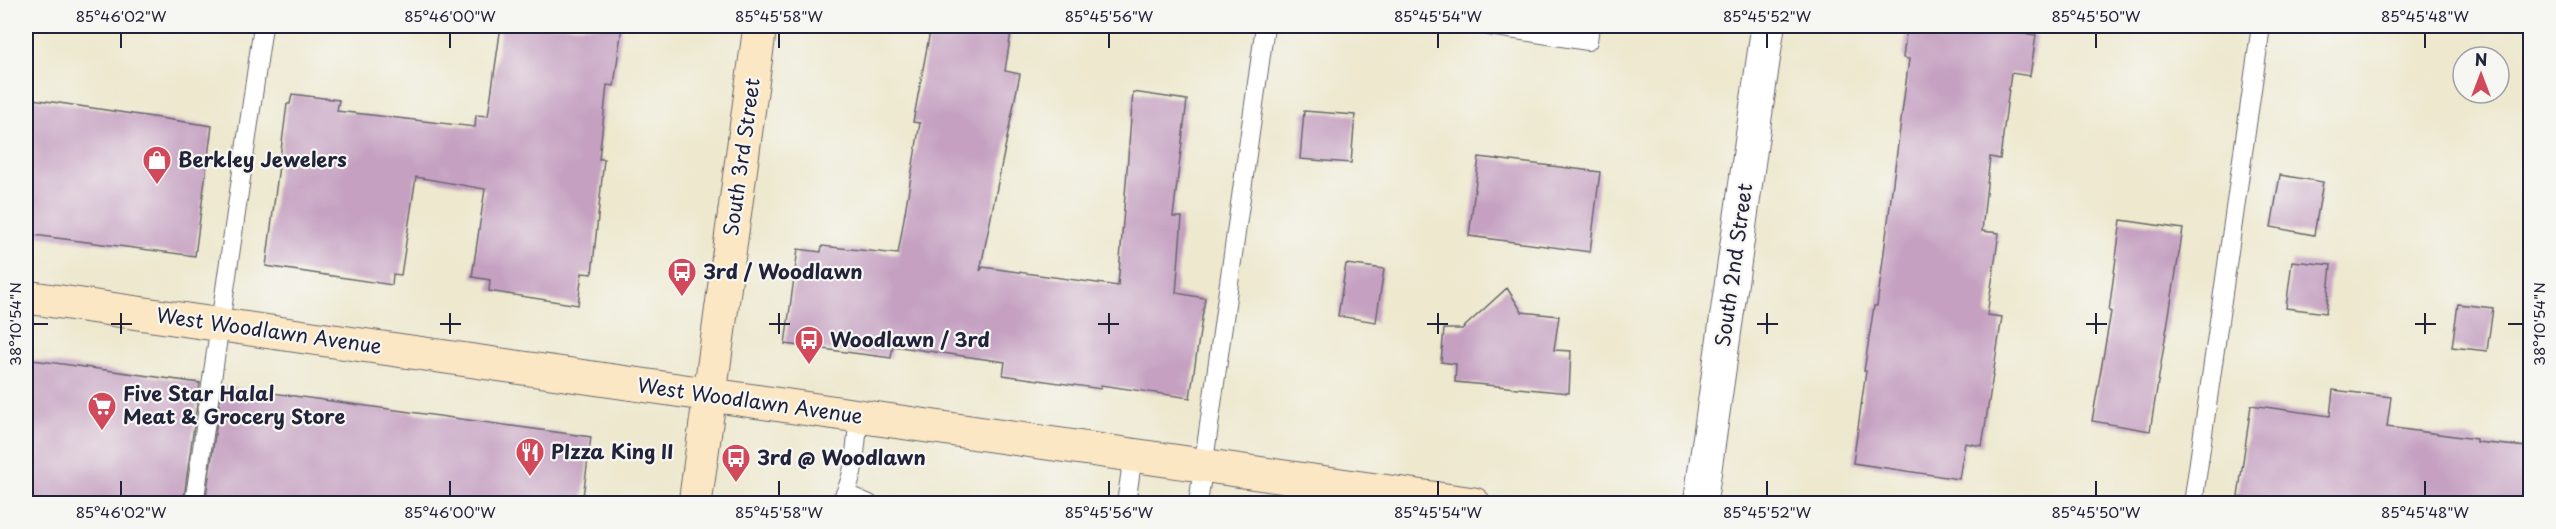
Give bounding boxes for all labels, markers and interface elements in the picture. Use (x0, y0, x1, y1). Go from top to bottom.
text: 85°46'02"W (76, 4, 167, 27)
text: 85°46'00"W (404, 4, 496, 27)
text: 85°45'58"W (735, 4, 823, 27)
text: 85°45'56"W (1065, 4, 1154, 27)
text: 85°45'54"W (1394, 4, 1483, 27)
text: 85°45'52"W (1723, 4, 1812, 27)
text: 85°45'50"W (2052, 4, 2141, 27)
text: 85°45'48"W (2381, 4, 2470, 27)
north arrow (2451, 45, 2511, 105)
text: N (2475, 47, 2487, 71)
street label: South 3rd Street (715, 76, 767, 238)
shop icon: Berkley Jewelers (141, 144, 173, 186)
place label: Berkley Jewelers (178, 144, 347, 174)
street label: South 2nd Street (1707, 181, 1759, 348)
bus stop icon: 3rd / Woodlawn (666, 256, 698, 298)
place label: 3rd / Woodlawn (703, 256, 863, 286)
text: 38°10'54"N (3, 282, 26, 366)
text: 38°10'54"N (2527, 282, 2550, 366)
street label: West Woodlawn Avenue (154, 299, 384, 361)
bus stop icon: Woodlawn / 3rd (793, 324, 825, 366)
place label: Woodlawn / 3rd (830, 324, 990, 354)
street label: West Woodlawn Avenue (635, 369, 865, 431)
place label: Five Star Halal Meat & Grocery Store (123, 378, 345, 431)
supermarket icon: Five Star Halal Meat & Grocery Store (86, 390, 118, 432)
restaurant icon: PIzza King II (514, 436, 546, 478)
place label: PIzza King II (551, 436, 674, 466)
bus stop icon: 3rd @ Woodlawn (720, 442, 752, 484)
place label: 3rd @ Woodlawn (757, 442, 926, 472)
text: 85°46'02"W (76, 500, 167, 523)
text: 85°46'00"W (404, 500, 496, 523)
text: 85°45'58"W (735, 500, 823, 523)
text: 85°45'56"W (1065, 500, 1154, 523)
text: 85°45'54"W (1394, 500, 1483, 523)
text: 85°45'52"W (1723, 500, 1812, 523)
text: 85°45'50"W (2052, 500, 2141, 523)
text: 85°45'48"W (2381, 500, 2470, 523)

